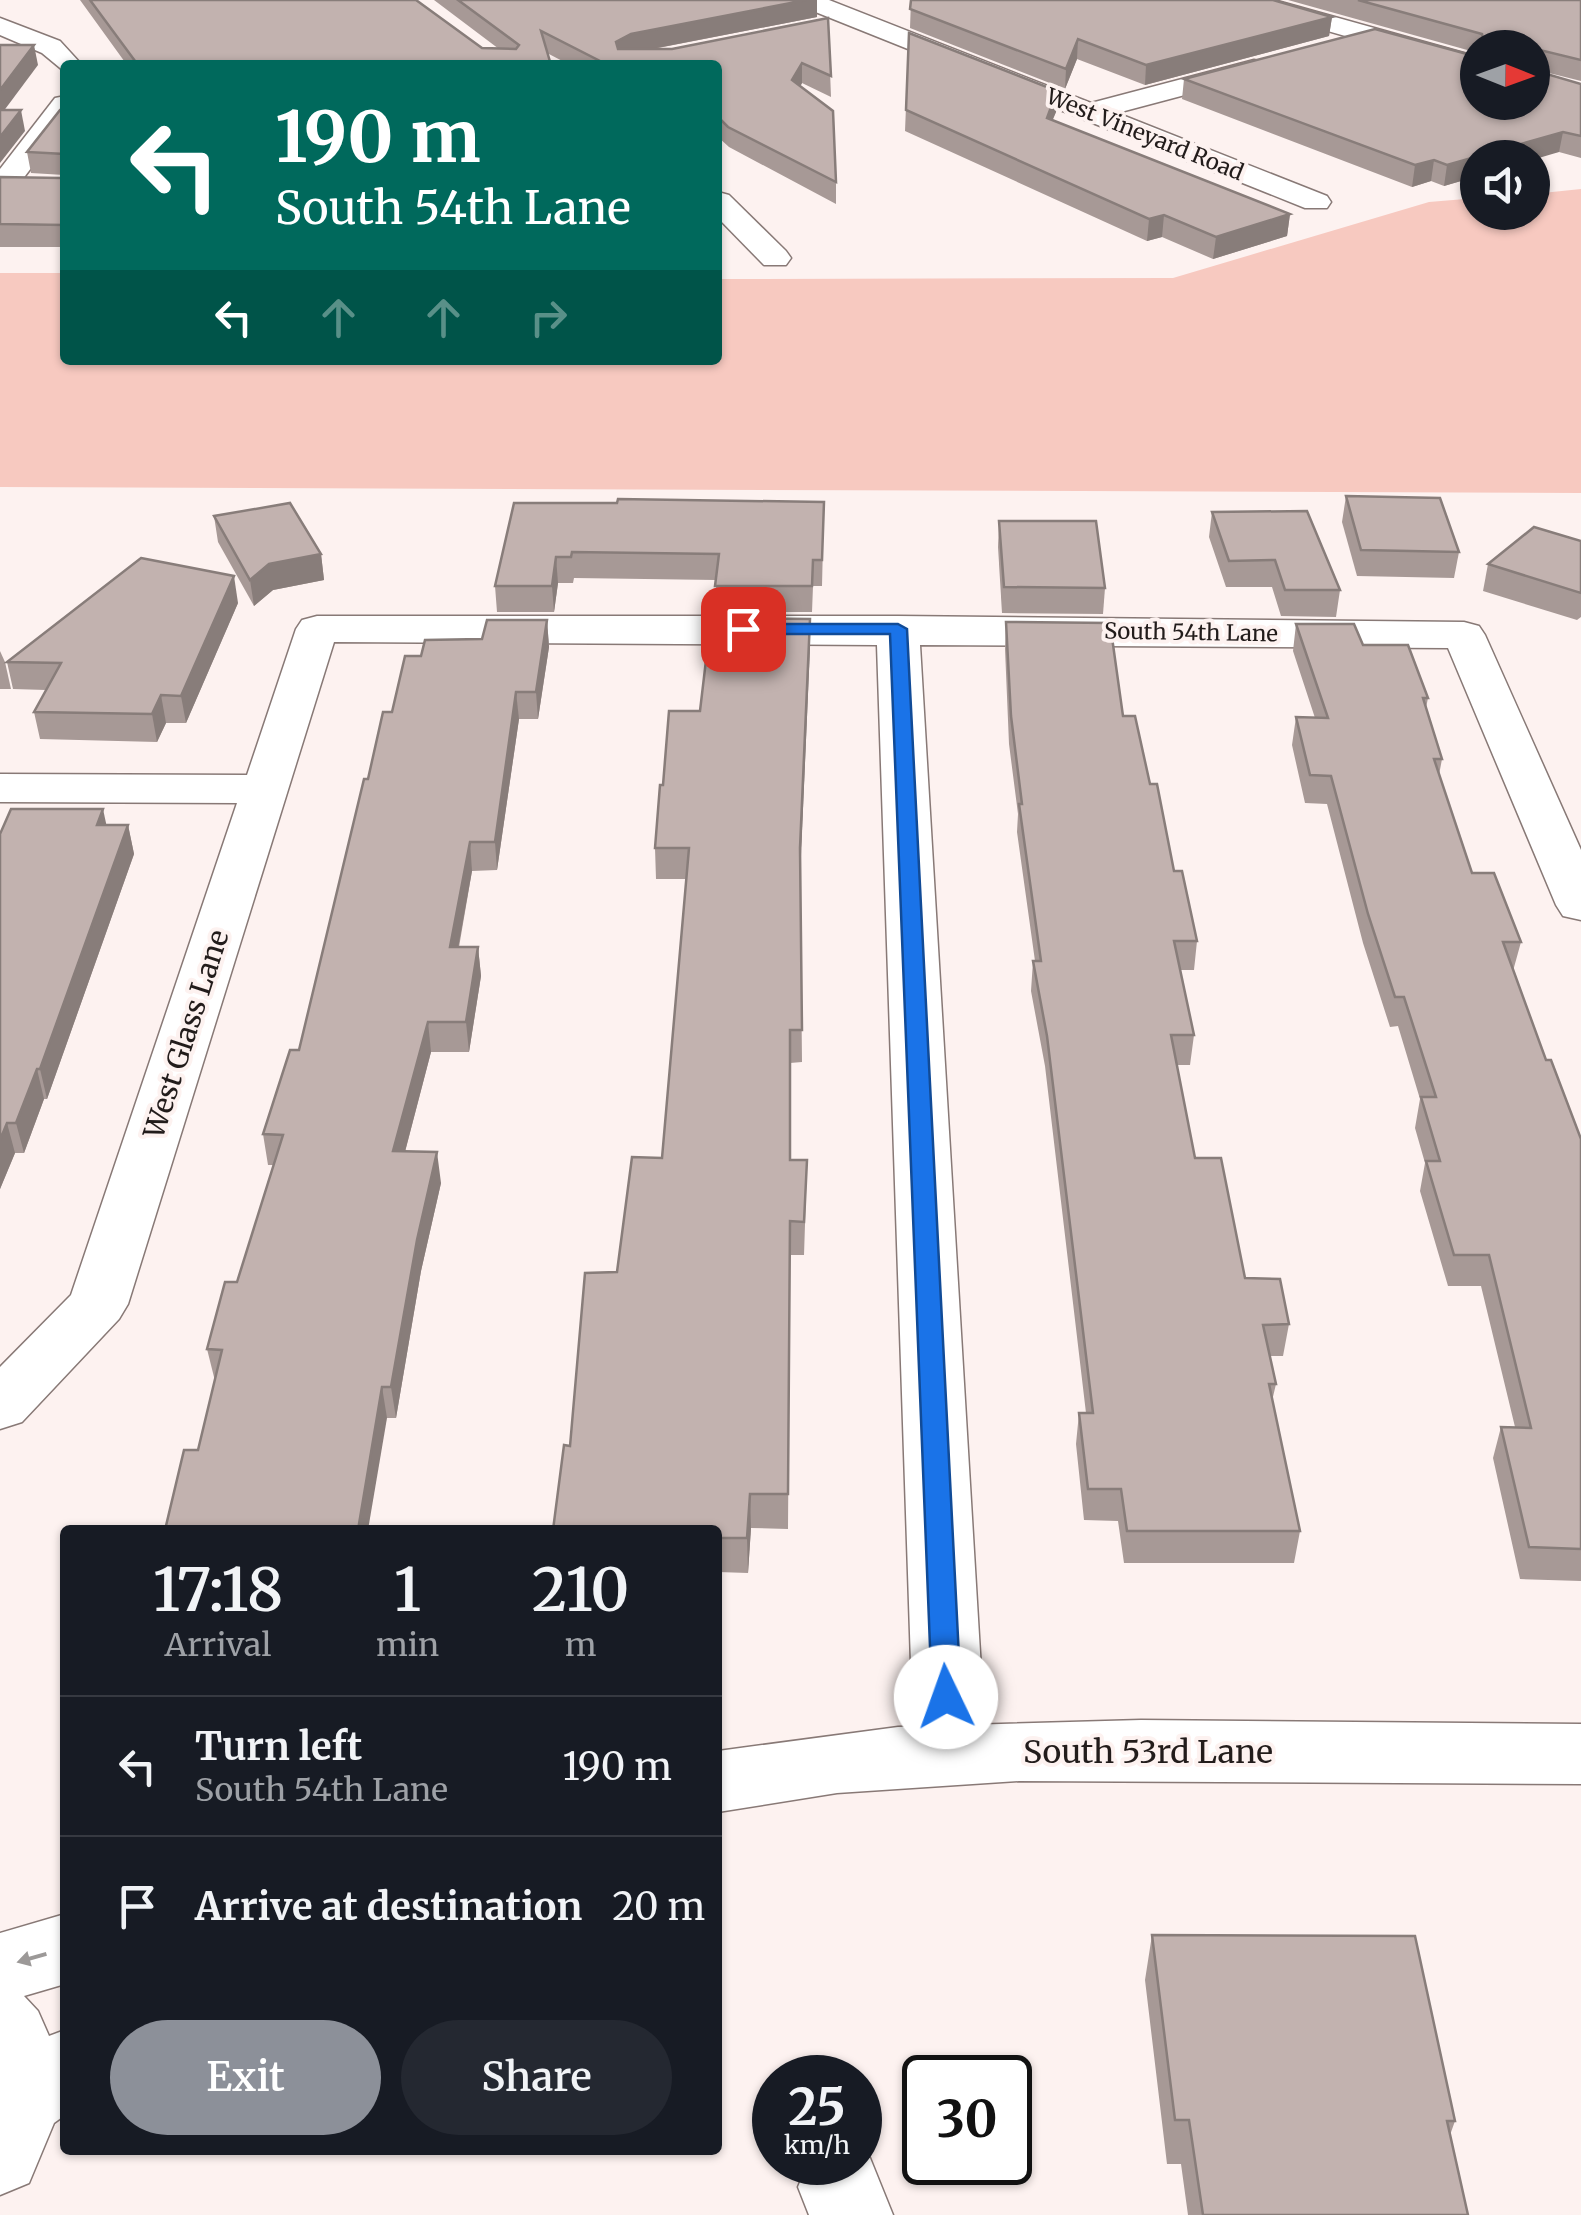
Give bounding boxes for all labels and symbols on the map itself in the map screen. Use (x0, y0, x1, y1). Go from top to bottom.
north arrow (1460, 30, 1550, 120)
street label: West Vineyard Road (1041, 81, 1248, 186)
pin (701, 587, 786, 672)
street label: South 54th Lane (1104, 616, 1278, 648)
street label: West Glass Lane (135, 925, 237, 1144)
position arrow (894, 1645, 998, 1749)
street label: South 53rd Lane (1023, 1732, 1273, 1772)
one-way arrow (17, 1951, 48, 1967)
speed limit sign: 30 (902, 2055, 1032, 2185)

